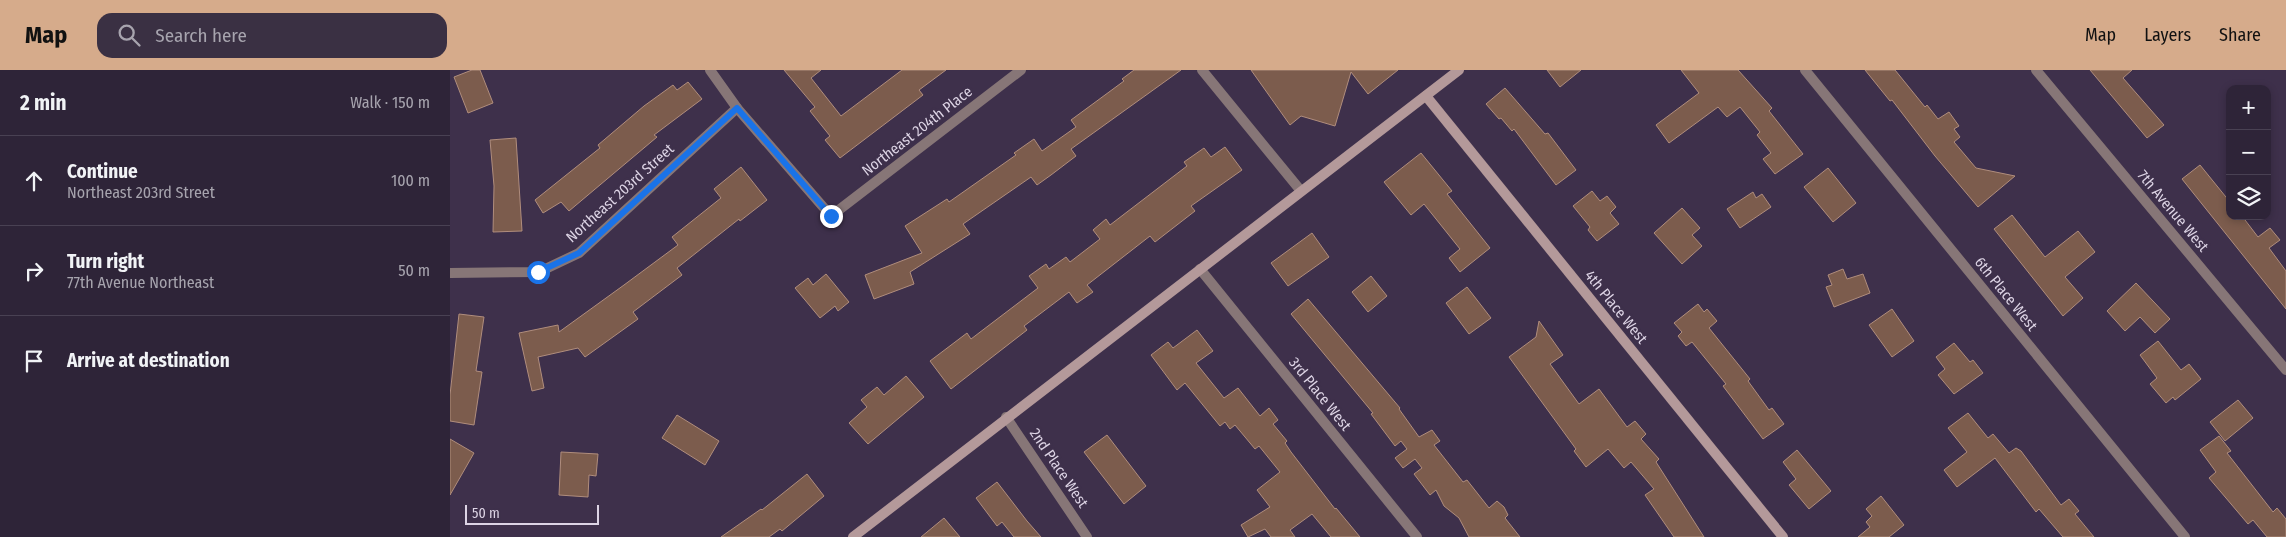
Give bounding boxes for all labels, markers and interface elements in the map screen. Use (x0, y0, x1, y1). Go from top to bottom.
search box (97, 13, 447, 58)
text: Map (25, 21, 67, 49)
icon: search (115, 21, 143, 49)
text: Search here (155, 24, 247, 47)
text: Map (2085, 24, 2116, 46)
text: Layers (2144, 24, 2191, 46)
text: Share (2219, 24, 2261, 46)
street label: Northeast 204th Place (858, 82, 976, 180)
map controls (2226, 85, 2271, 220)
button: + (2226, 85, 2271, 130)
text: 2 min (20, 90, 67, 116)
text: Walk · 150 m (350, 93, 430, 112)
button: − (2226, 130, 2271, 175)
street label: Northeast 203rd Street (562, 140, 678, 246)
text: Continue (67, 160, 138, 183)
icon: ahead (20, 167, 48, 195)
street label: 7th Avenue West (2134, 167, 2212, 255)
text: 100 m (391, 171, 430, 190)
button: layers (2226, 175, 2271, 220)
text: Northeast 203rd Street (67, 183, 215, 202)
route end (820, 205, 843, 228)
text: Turn right (67, 250, 144, 273)
street label: 6th Place West (1971, 254, 2041, 335)
icon: right (20, 257, 48, 285)
text: 50 m (398, 261, 430, 280)
route start (527, 261, 550, 284)
street label: 4th Place West (1581, 267, 1651, 347)
text: 77th Avenue Northeast (67, 273, 214, 292)
icon: arrive (20, 347, 48, 375)
text: Arrive at destination (67, 349, 230, 372)
street label: 3rd Place West (1285, 354, 1355, 434)
street label: 2nd Place West (1026, 425, 1092, 511)
scale bar (465, 502, 599, 525)
text: 50 m (472, 505, 500, 522)

